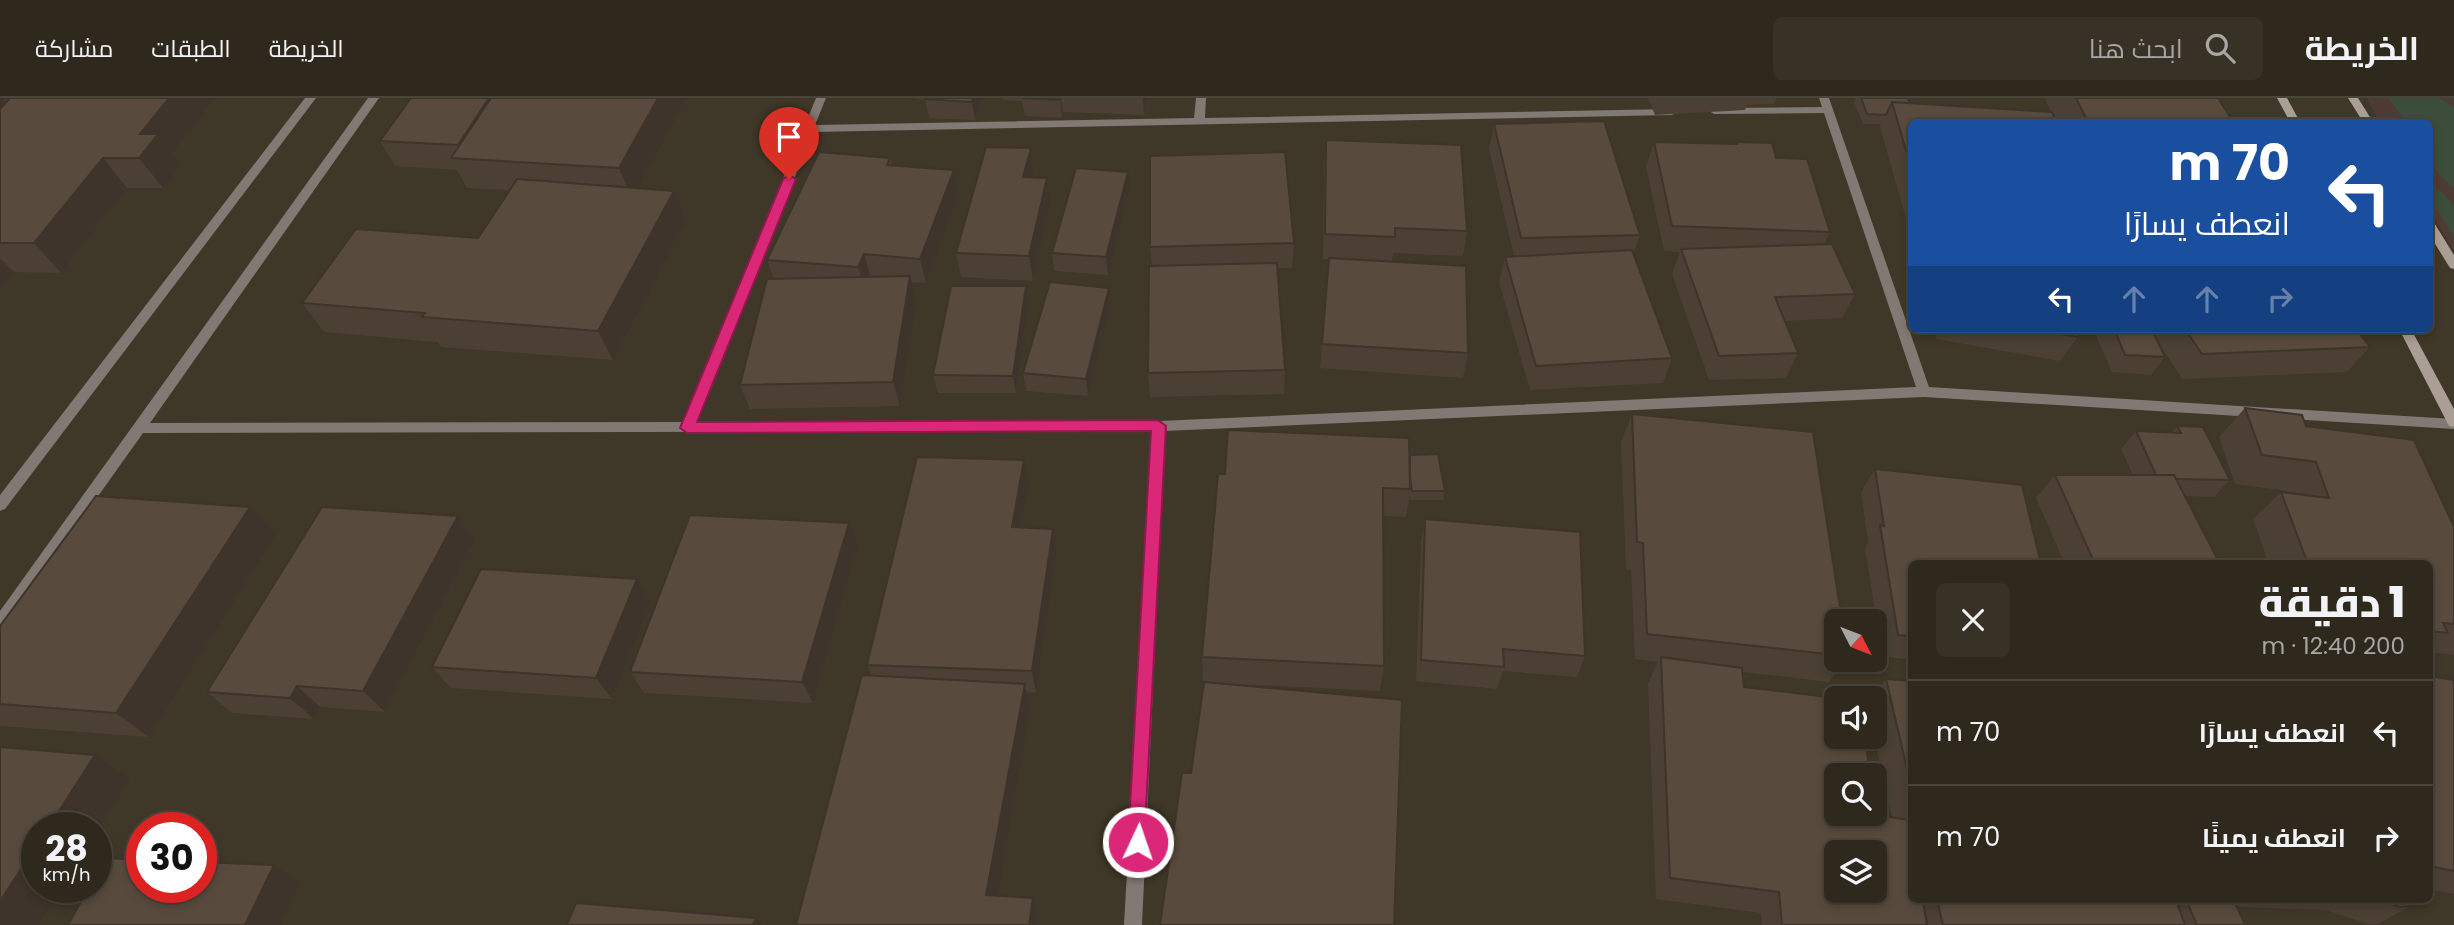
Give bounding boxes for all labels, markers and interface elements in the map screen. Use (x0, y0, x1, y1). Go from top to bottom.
search box (1773, 17, 2263, 80)
text: الخريطة (2305, 25, 2419, 72)
icon: search (2201, 29, 2239, 67)
text: ابحث هنا (2089, 31, 2183, 67)
text: مشاركة (35, 32, 113, 65)
text: الطبقات (151, 32, 231, 65)
text: الخريطة (269, 32, 344, 65)
pin (759, 107, 819, 179)
icon: arrive (770, 118, 808, 156)
text: 70 m (2170, 129, 2290, 197)
icon: left (2314, 147, 2405, 238)
text: انعطف يسارًا (2124, 201, 2290, 246)
icon: left (2042, 280, 2080, 318)
icon: ahead (2115, 280, 2153, 318)
icon: ahead (2188, 280, 2226, 318)
icon: right (2261, 280, 2299, 318)
text: 1 دقيقة (2259, 573, 2405, 632)
button: close (1936, 583, 2010, 657)
north arrow (1824, 609, 1886, 672)
map controls (1824, 609, 1887, 903)
text: 200 m · 12:40 (2261, 630, 2405, 662)
button: sound (1824, 686, 1887, 749)
text: 70 m (1936, 714, 2000, 750)
icon: left (2367, 714, 2405, 752)
text: انعطف يسارًا (2199, 715, 2346, 751)
button: search (1824, 763, 1887, 826)
position arrow (1101, 805, 1175, 879)
speed limit sign: 30 (126, 812, 217, 903)
text: 70 m (1936, 819, 2000, 855)
icon: right (2367, 819, 2405, 857)
text: انعطف يمينًا (2202, 820, 2346, 856)
text: 28 (45, 824, 88, 873)
button: layers (1824, 840, 1887, 903)
text: km/h (43, 862, 90, 887)

